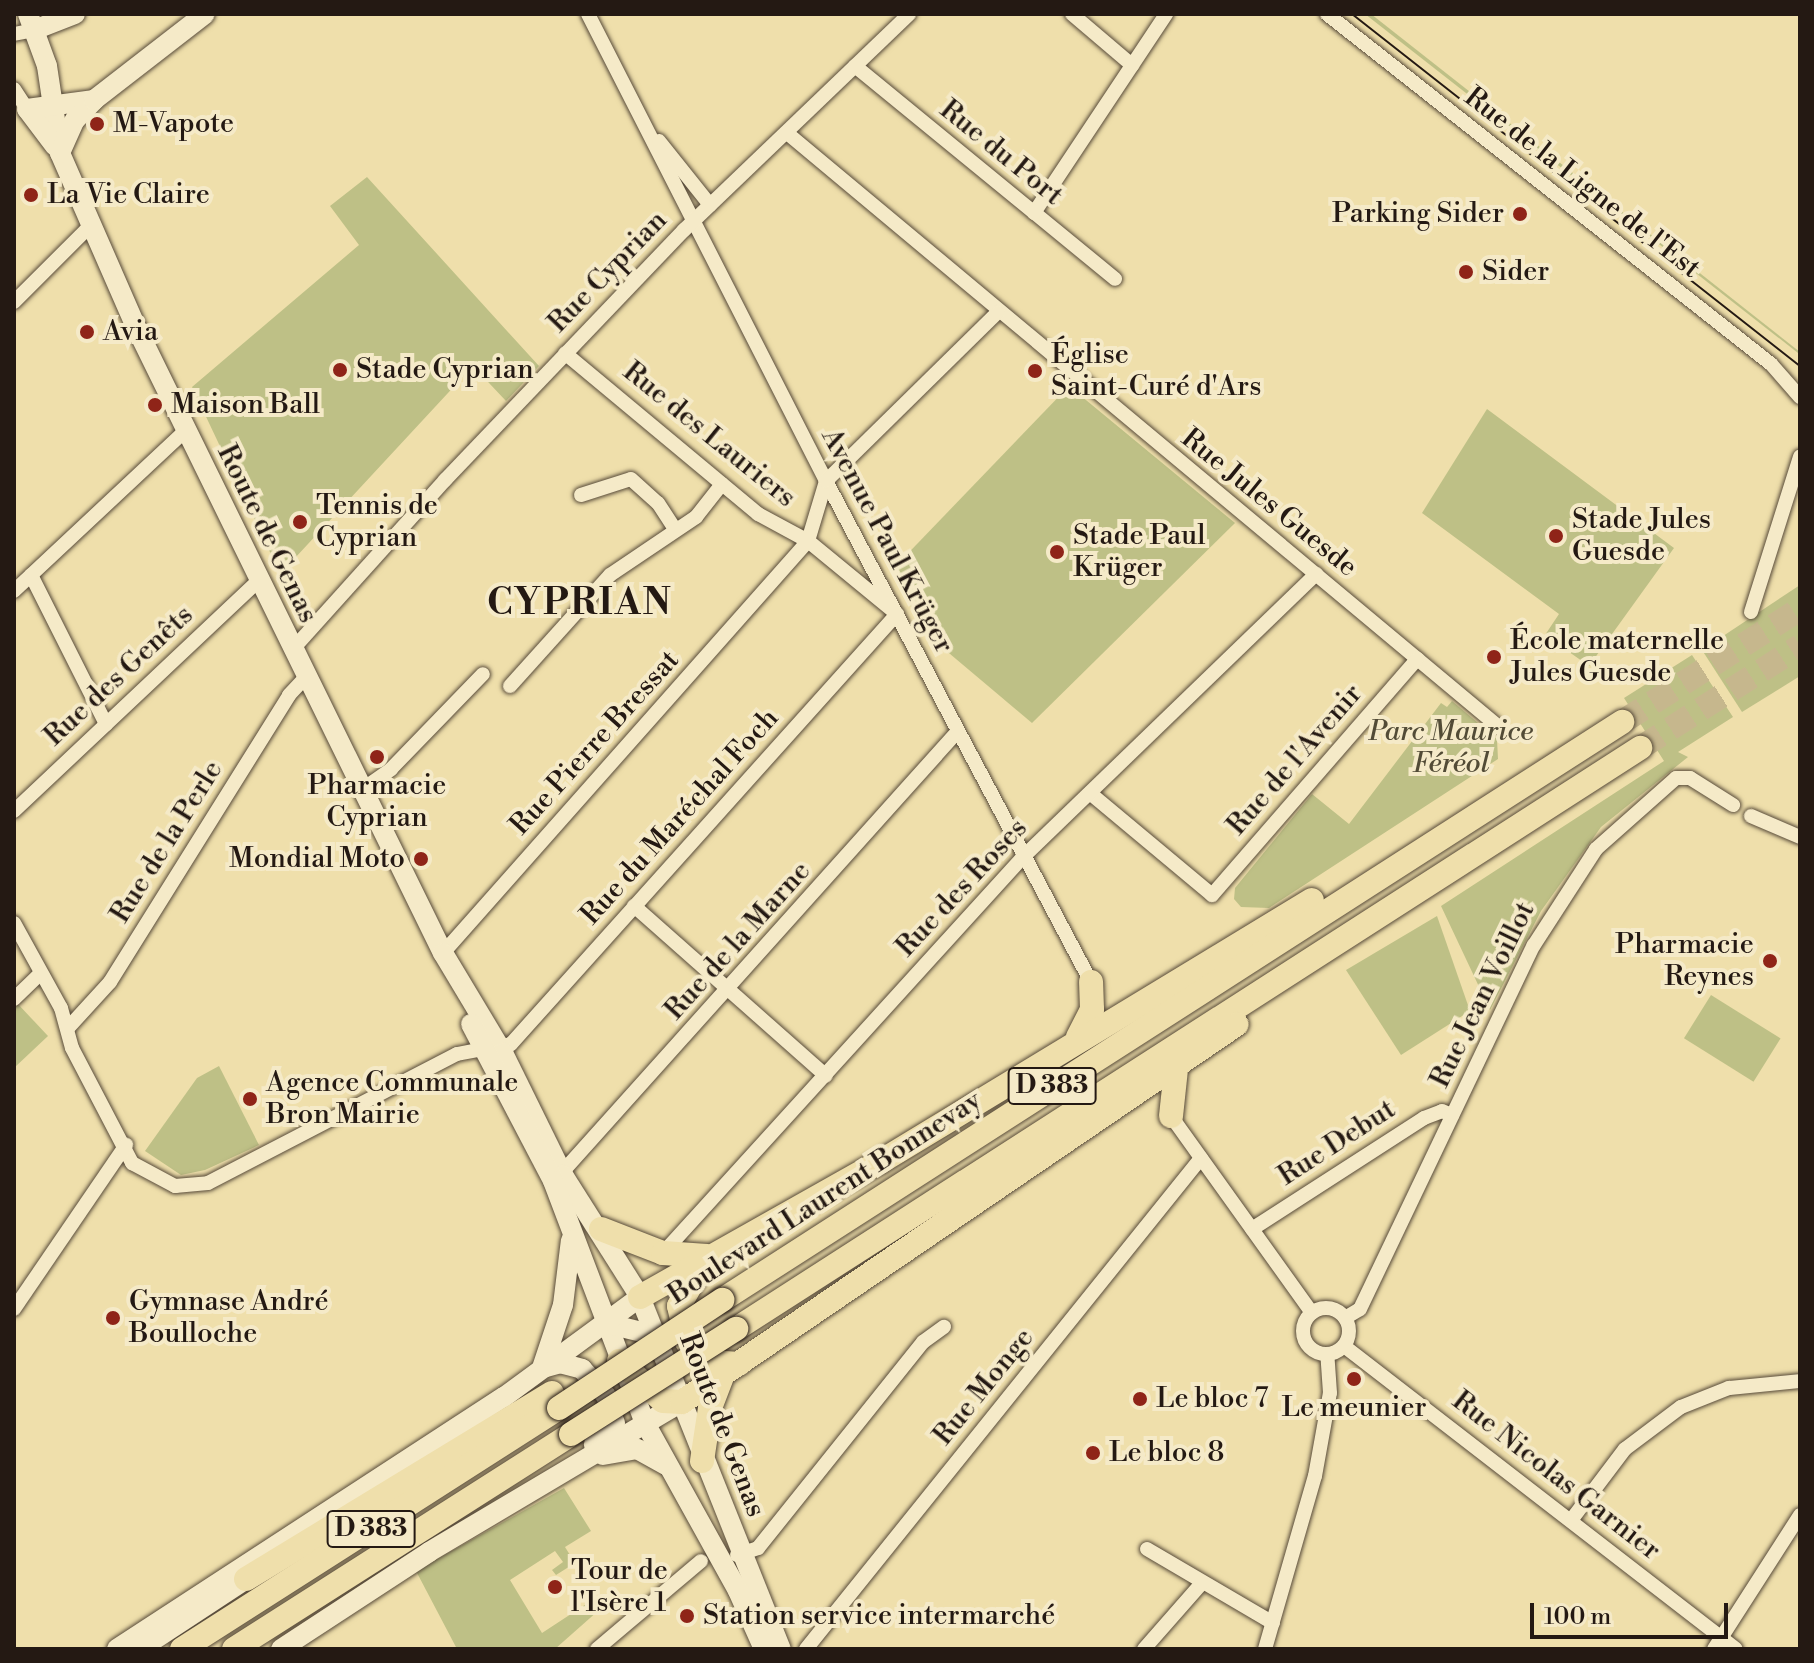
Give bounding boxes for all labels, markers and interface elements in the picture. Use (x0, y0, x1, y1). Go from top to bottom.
street label: Rue de la Ligne de l'Est (1457, 80, 1707, 286)
street label: Rue du Port (933, 93, 1069, 213)
place label: M-Vapote (113, 107, 234, 141)
marker: M-Vapote (88, 115, 106, 133)
place label: La Vie Claire (47, 178, 210, 212)
marker: La Vie Claire (22, 186, 40, 204)
place label: Parking Sider (1332, 197, 1504, 231)
street label: Rue Cyprian (542, 204, 674, 340)
marker: Parking Sider (1511, 205, 1529, 223)
place label: Sider (1482, 255, 1549, 289)
marker: Sider (1457, 263, 1475, 281)
place label: Avia (103, 315, 158, 349)
marker: Avia (78, 323, 96, 341)
place label: Église Saint-Curé d'Ars (1051, 338, 1261, 404)
place label: Stade Cyprian (356, 353, 534, 387)
street label: Rue des Lauriers (616, 355, 802, 515)
marker: Stade Cyprian (331, 361, 349, 379)
marker: Église Saint-Curé d'Ars (1026, 362, 1044, 380)
place label: Maison Ball (171, 388, 320, 422)
marker: Maison Ball (146, 396, 164, 414)
street label: Rue Jules Guesde (1174, 422, 1364, 584)
street label: Avenue Paul Krüger (814, 423, 960, 659)
street label: Route de Genas (209, 439, 325, 629)
place label: Tennis de Cyprian (316, 489, 438, 555)
place label: Stade Jules Guesde (1572, 503, 1711, 569)
marker: Tennis de Cyprian (291, 513, 309, 531)
place label: Stade Paul Krüger (1073, 519, 1206, 585)
marker: Stade Jules Guesde (1547, 527, 1565, 545)
marker: Stade Paul Krüger (1048, 543, 1066, 561)
district label: CYPRIAN (487, 582, 673, 626)
street label: Rue des Genêts (38, 599, 200, 753)
place label: École maternelle Jules Guesde (1510, 624, 1724, 690)
street label: Rue Pierre Bressat (503, 644, 687, 842)
marker: École maternelle Jules Guesde (1485, 648, 1503, 666)
street label: Rue de l'Avenir (1220, 678, 1370, 842)
street label: Rue du Maréchal Foch (574, 702, 786, 932)
park label: Parc Maurice Féréol (1369, 715, 1533, 781)
marker: Pharmacie Cyprian (368, 748, 386, 766)
street label: Rue de la Perle (104, 755, 230, 929)
place label: Pharmacie Cyprian (308, 769, 446, 835)
street label: Rue des Roses (889, 812, 1035, 964)
place label: Mondial Moto (229, 842, 405, 876)
marker: Mondial Moto (412, 850, 430, 868)
street label: Rue de la Marne (658, 855, 818, 1027)
street label: Rue Jean Voillot (1424, 897, 1542, 1093)
place label: Pharmacie Reynes (1615, 928, 1754, 994)
marker: Pharmacie Reynes (1761, 952, 1779, 970)
road number: D 383 (1006, 1064, 1098, 1108)
place label: Agence Communale Bron Mairie (266, 1066, 518, 1132)
street label: Boulevard Laurent Bonnevay (662, 1084, 988, 1312)
marker: Agence Communale Bron Mairie (241, 1090, 259, 1108)
street label: Rue Debut (1272, 1093, 1402, 1193)
place label: Gymnase André Boulloche (129, 1285, 329, 1351)
marker: Gymnase André Boulloche (104, 1309, 122, 1327)
street label: Rue Monge (927, 1322, 1041, 1452)
street label: Route de Genas (672, 1328, 772, 1522)
marker: Le meunier (1345, 1370, 1363, 1388)
place label: Le bloc 7 (1156, 1382, 1268, 1416)
street label: Rue Nicolas Garnier (1445, 1384, 1667, 1568)
marker: Le bloc 7 (1131, 1390, 1149, 1408)
place label: Le meunier (1281, 1391, 1427, 1425)
place label: Le bloc 8 (1109, 1436, 1224, 1470)
marker: Le bloc 8 (1084, 1444, 1102, 1462)
road number: D 383 (325, 1507, 417, 1551)
place label: Tour de l'Isère 1 (571, 1554, 668, 1620)
marker: Tour de l'Isère 1 (546, 1578, 564, 1596)
scale bar (1534, 1587, 1732, 1637)
place label: Station service intermarché (703, 1599, 1055, 1633)
text: 100 m (1544, 1602, 1611, 1632)
marker: Station service intermarché (678, 1607, 696, 1625)

